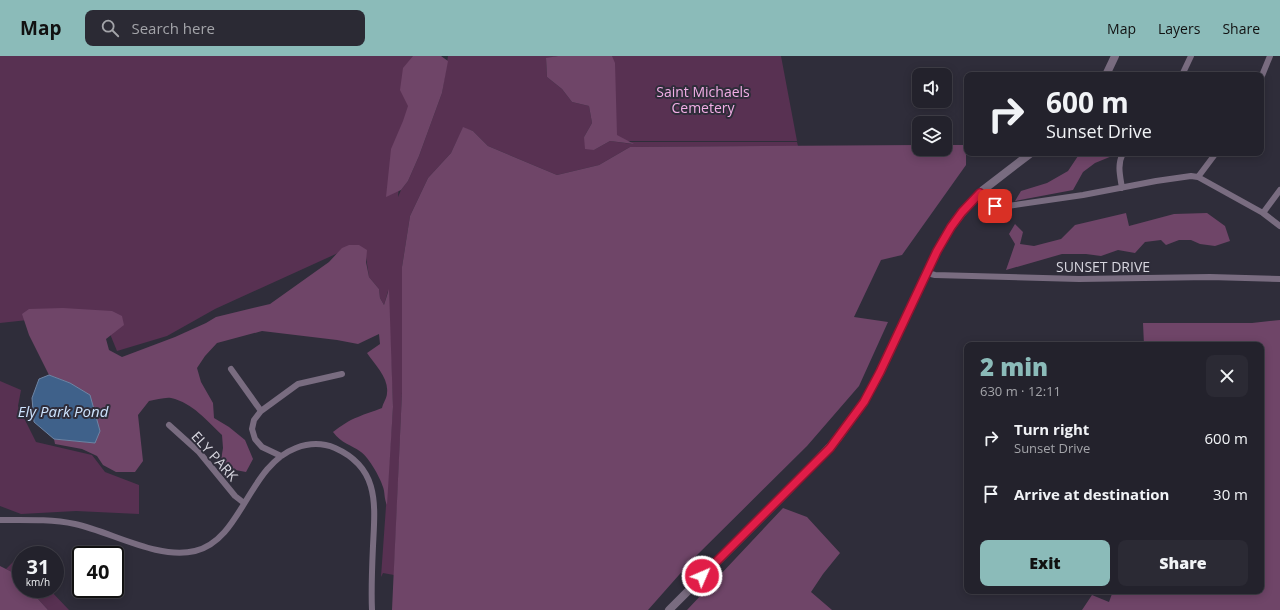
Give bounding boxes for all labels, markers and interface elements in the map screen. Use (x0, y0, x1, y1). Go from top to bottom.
search box (85, 10, 365, 46)
text: Map (20, 15, 61, 41)
icon: search (99, 17, 121, 39)
text: Search here (131, 18, 215, 38)
text: Map (1107, 19, 1136, 38)
text: Layers (1158, 19, 1200, 38)
text: Share (1222, 19, 1260, 38)
map controls (912, 68, 952, 156)
button: sound (912, 68, 952, 108)
park label: Saint Michaels Cemetery (656, 82, 750, 117)
text: 600 m (1046, 83, 1129, 121)
icon: right (980, 88, 1032, 140)
button: layers (912, 116, 952, 156)
text: Sunset Drive (1046, 119, 1152, 143)
pin (978, 189, 1012, 223)
icon: arrive (984, 195, 1006, 217)
street label: SUNSET DRIVE (1056, 257, 1150, 276)
text: 2 min (980, 350, 1048, 383)
button: close (1206, 355, 1248, 397)
text: 630 m · 12:11 (980, 382, 1061, 400)
water label: Ely Park Pond (18, 401, 109, 421)
text: Turn right (1014, 419, 1089, 439)
street label: ELY PARK (188, 427, 243, 485)
icon: right (980, 427, 1002, 449)
text: 600 m (1204, 428, 1248, 448)
text: Sunset Drive (1014, 439, 1090, 457)
icon: arrive (980, 483, 1002, 505)
text: Arrive at destination (1014, 484, 1169, 504)
text: 30 m (1213, 484, 1248, 504)
button: Exit (980, 540, 1110, 586)
button: Share (1118, 540, 1248, 586)
speed limit sign: 40 (72, 546, 124, 598)
text: 31 (27, 553, 49, 580)
position arrow (681, 555, 723, 597)
text: km/h (26, 575, 50, 589)

